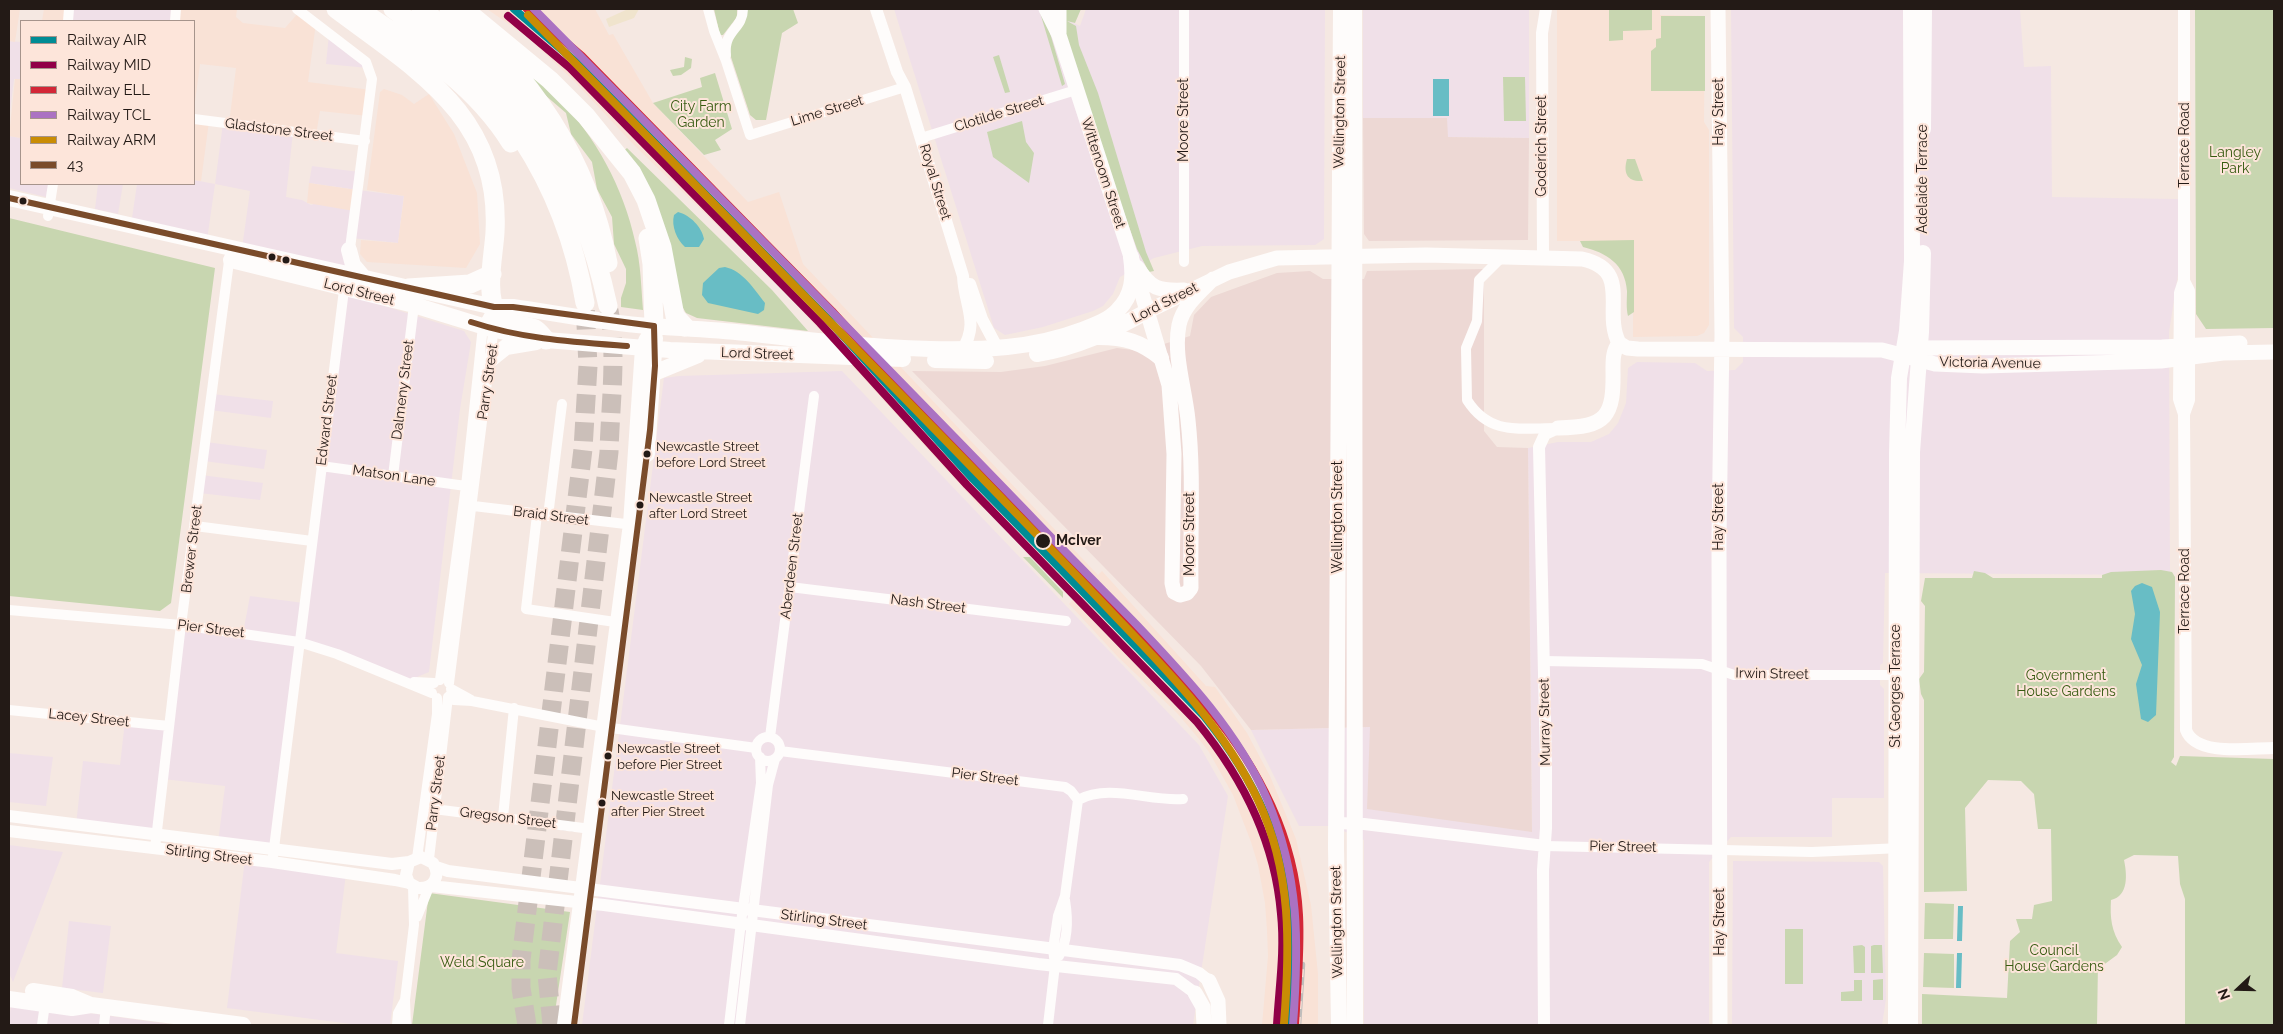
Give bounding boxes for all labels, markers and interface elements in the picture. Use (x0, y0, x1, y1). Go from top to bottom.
legend (20, 20, 195, 185)
text: Railway AIR (67, 31, 147, 49)
street label: Wellington Street (1331, 55, 1349, 169)
text: Railway MID (67, 56, 151, 74)
street label: Moore Street (1176, 78, 1192, 162)
street label: Hay Street (1711, 78, 1727, 146)
text: Railway ELL (67, 81, 150, 99)
street label: Lime Street (789, 92, 865, 130)
street label: Clotilde Street (952, 92, 1046, 136)
street label: Goderich Street (1534, 95, 1550, 197)
park label: City Farm Garden (670, 99, 732, 132)
street label: Terrace Road (2177, 102, 2193, 188)
text: Railway TCL (67, 106, 151, 124)
street label: Gladstone Street (224, 115, 334, 145)
street label: Wittenoom Street (1077, 116, 1129, 230)
street label: Adelaide Terrace (1915, 124, 1931, 234)
text: Railway ARM (67, 131, 156, 149)
street label: Royal Street (916, 142, 954, 222)
park label: Langley Park (2209, 145, 2261, 178)
text: 43 (67, 156, 83, 174)
unlabelled marker (18, 196, 28, 206)
unlabelled marker (267, 252, 277, 262)
unlabelled marker (281, 255, 291, 265)
street label: Lord Street (322, 275, 396, 309)
street label: Lord Street (1129, 279, 1201, 327)
street label: Dalmeny Street (389, 339, 417, 441)
street label: Parry Street (474, 343, 502, 421)
street label: Lord Street (721, 344, 793, 364)
street label: Victoria Avenue (1939, 354, 2041, 372)
street label: Edward Street (313, 373, 341, 467)
place label: Newcastle Street before Lord Street (656, 439, 766, 470)
marker: Newcastle Street before Lord Street (642, 449, 652, 459)
street label: Wellington Street (1330, 461, 1346, 573)
street label: Matson Lane (352, 462, 436, 490)
street label: Hay Street (1711, 483, 1727, 551)
place label: Newcastle Street after Lord Street (649, 490, 752, 521)
street label: Moore Street (1182, 492, 1198, 576)
marker: Newcastle Street after Lord Street (635, 500, 645, 510)
street label: Braid Street (512, 503, 590, 529)
street label: Brewer Street (178, 504, 206, 594)
street label: Aberdeen Street (777, 512, 807, 620)
marker: McIver (1034, 532, 1052, 550)
place label: McIver (1056, 533, 1101, 549)
street label: Terrace Road (2177, 548, 2193, 634)
street label: Nash Street (889, 591, 967, 617)
street label: Pier Street (177, 617, 245, 641)
street label: St Georges Terrace (1888, 624, 1904, 748)
street label: Irwin Street (1735, 665, 1809, 683)
park label: Government House Gardens (2016, 668, 2116, 700)
street label: Murray Street (1536, 678, 1554, 766)
street label: Lacey Street (48, 705, 130, 731)
place label: Newcastle Street before Pier Street (617, 741, 722, 772)
marker: Newcastle Street before Pier Street (603, 751, 613, 761)
street label: Parry Street (423, 754, 449, 832)
street label: Pier Street (951, 765, 1019, 789)
place label: Newcastle Street after Pier Street (611, 788, 714, 819)
marker: Newcastle Street after Pier Street (597, 798, 607, 808)
street label: Gregson Street (459, 804, 557, 832)
street label: Pier Street (1589, 838, 1657, 856)
street label: Stirling Street (165, 841, 253, 869)
street label: Wellington Street (1328, 865, 1346, 979)
street label: Hay Street (1712, 888, 1728, 956)
street label: Stirling Street (780, 906, 868, 934)
park label: Council House Gardens (2004, 943, 2104, 976)
park label: Weld Square (440, 955, 524, 971)
north arrow (2213, 964, 2263, 1014)
text: N (2215, 987, 2233, 1002)

